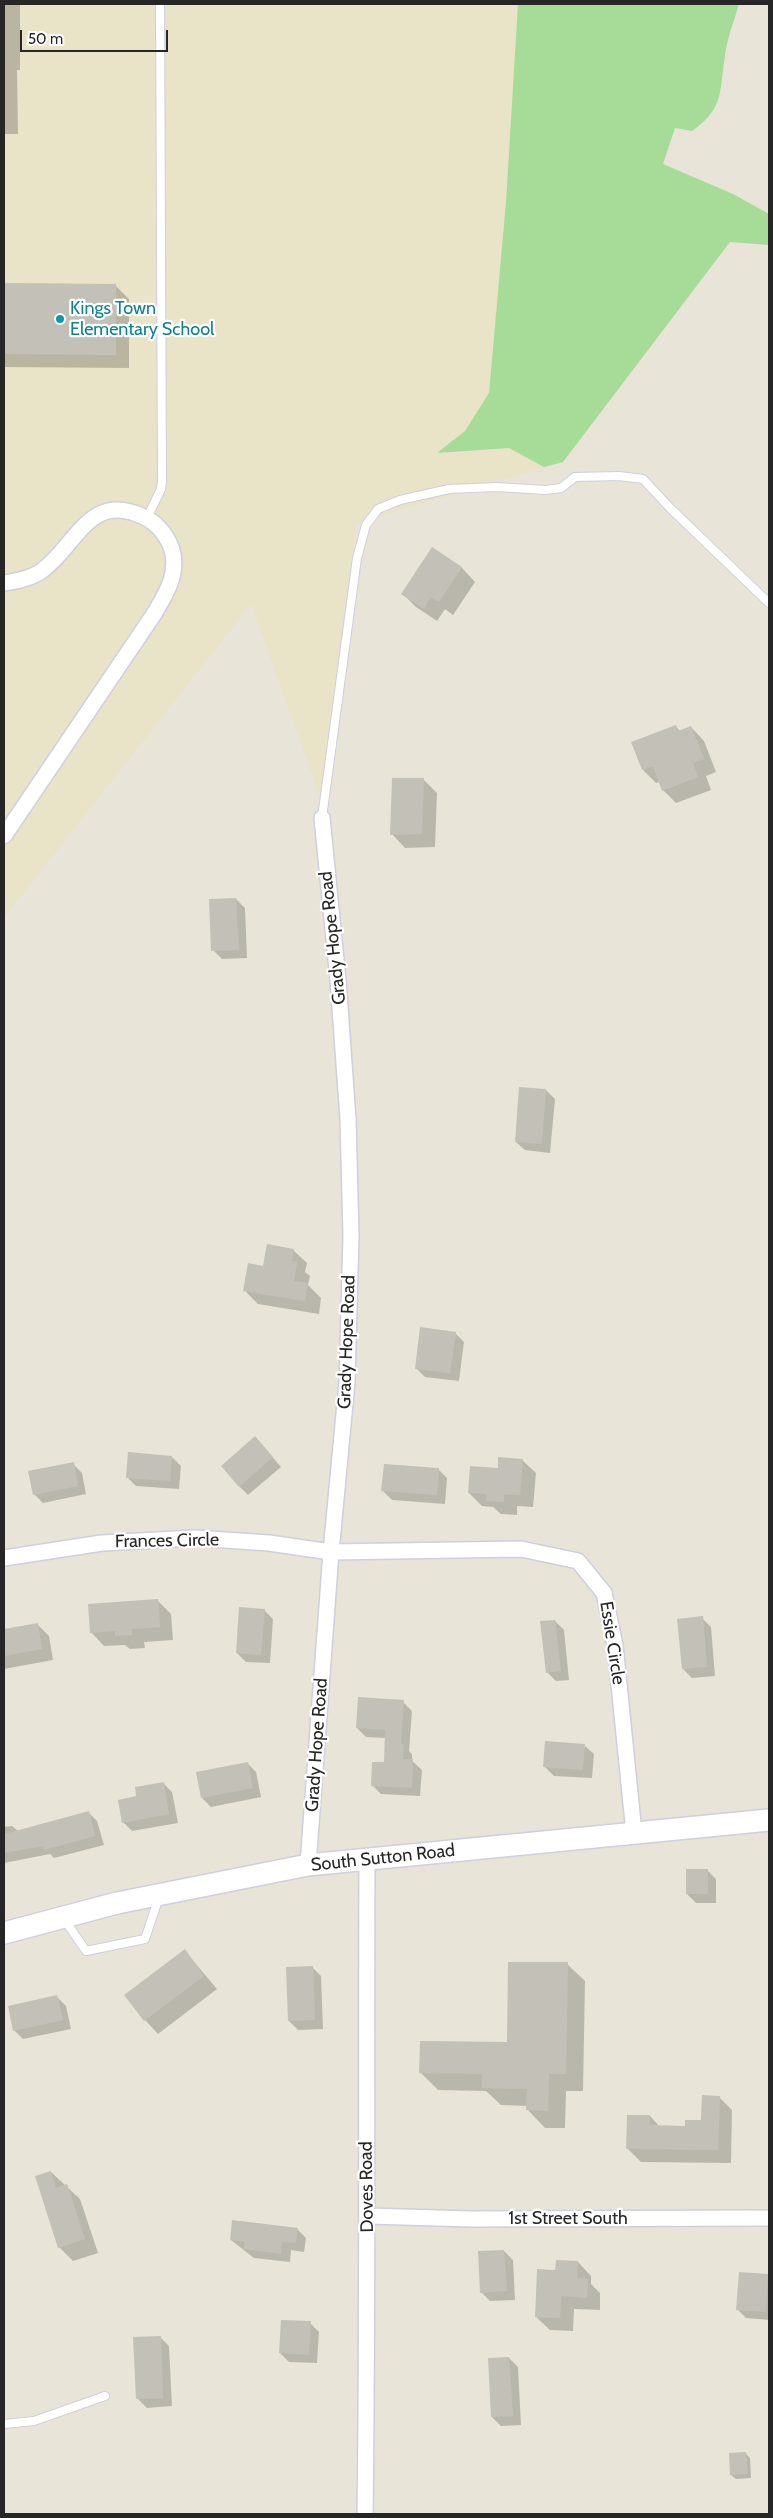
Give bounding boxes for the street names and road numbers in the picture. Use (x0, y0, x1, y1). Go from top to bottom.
street label: Grady Hope Road (315, 870, 351, 1006)
street label: Grady Hope Road (334, 1275, 360, 1409)
street label: Frances Circle (115, 1529, 219, 1553)
street label: Essie Circle (595, 1600, 629, 1686)
street label: Grady Hope Road (302, 1677, 332, 1813)
street label: South Sutton Road (310, 1840, 456, 1876)
street label: Doves Road (355, 2141, 379, 2233)
street label: 1st Street South (508, 2208, 628, 2230)

